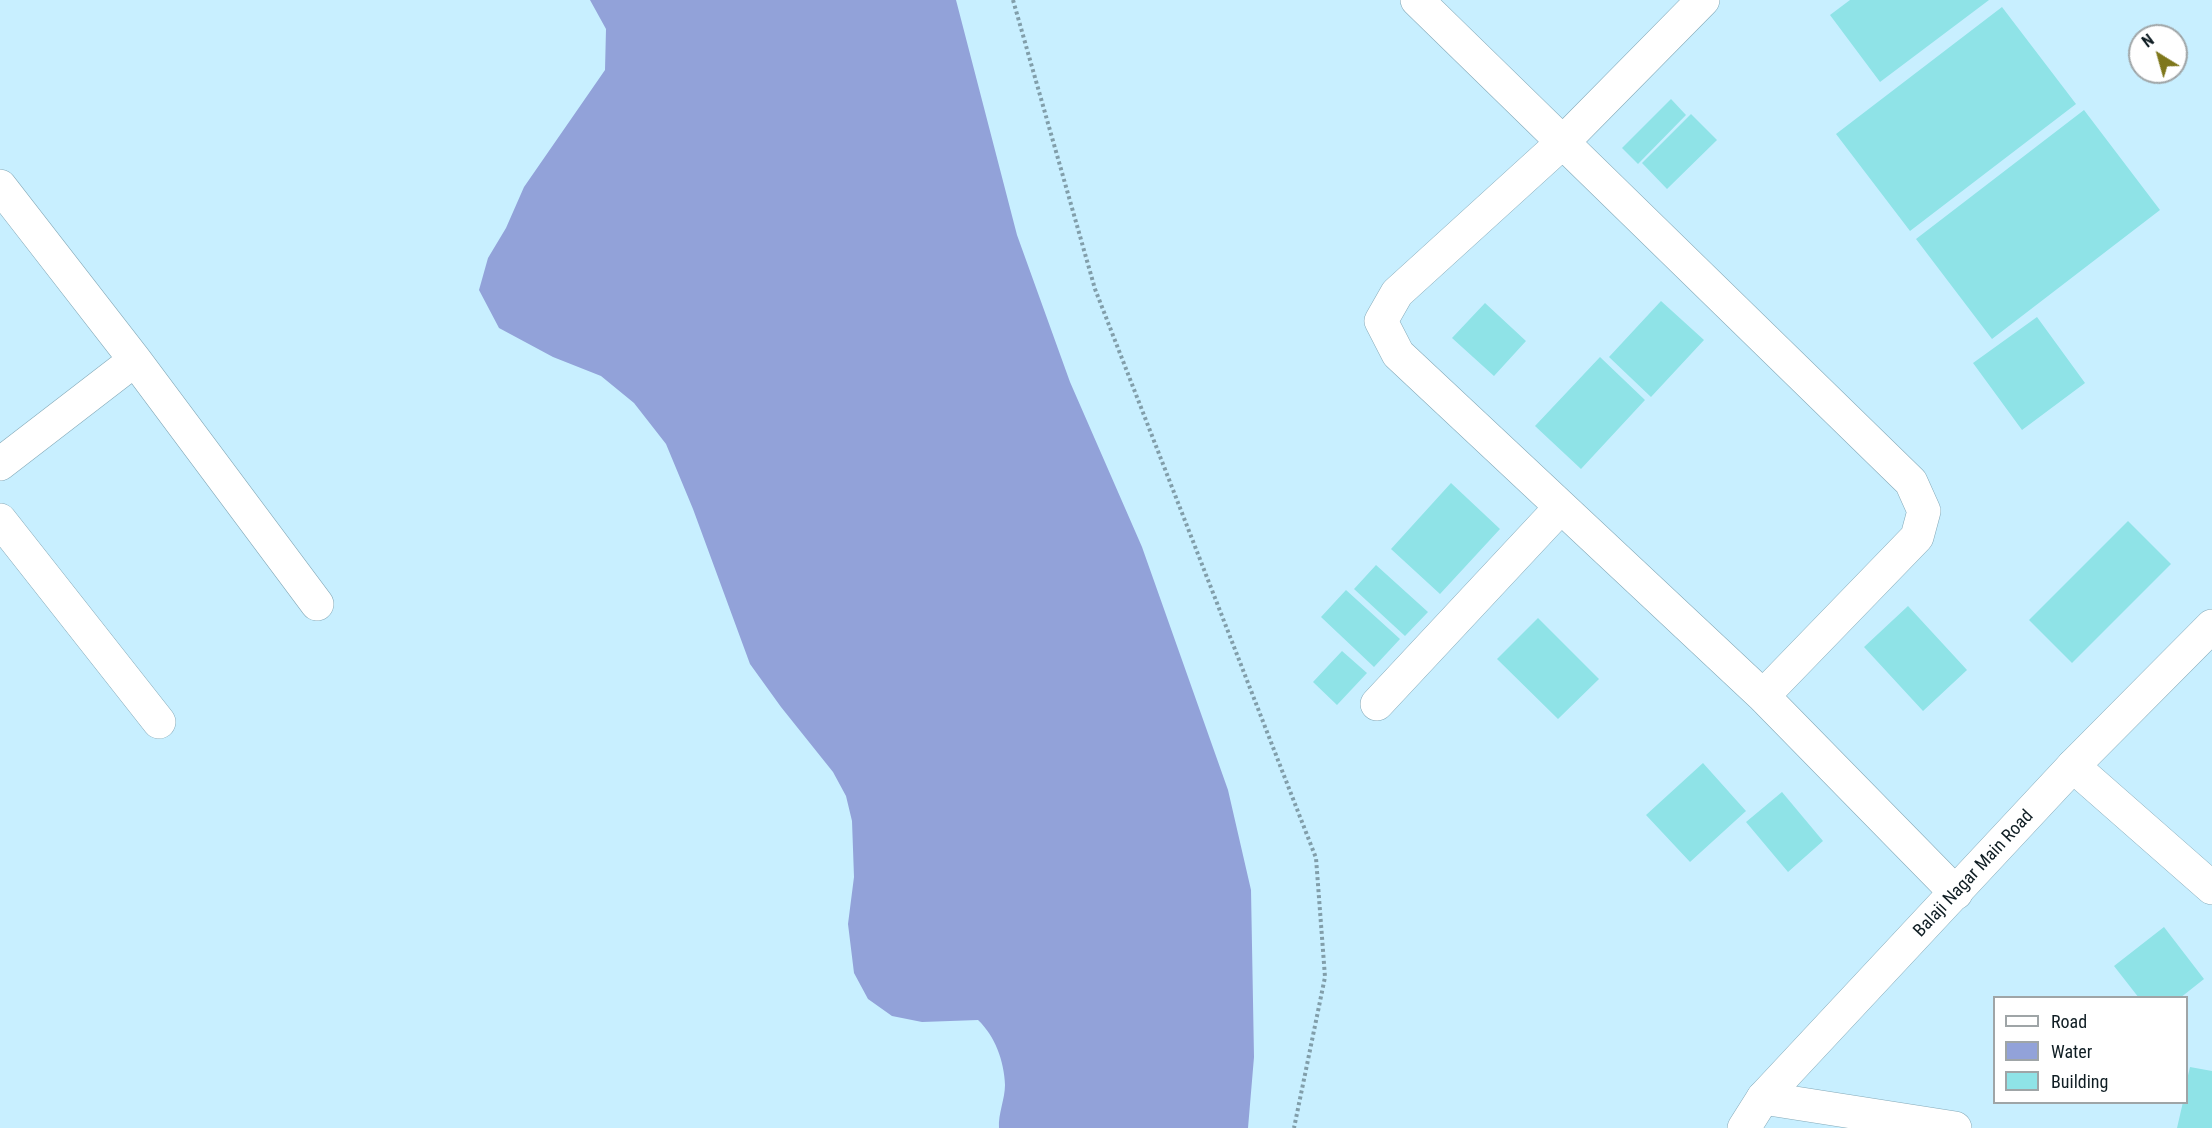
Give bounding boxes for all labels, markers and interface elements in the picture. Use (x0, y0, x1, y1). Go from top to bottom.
north arrow (2128, 24, 2188, 84)
text: N (2138, 30, 2158, 51)
street label: Balaji Nagar Main Road (1910, 806, 2038, 942)
legend (1993, 996, 2188, 1104)
text: Road (2051, 1011, 2087, 1032)
text: Water (2051, 1041, 2092, 1062)
text: Building (2051, 1071, 2108, 1092)

